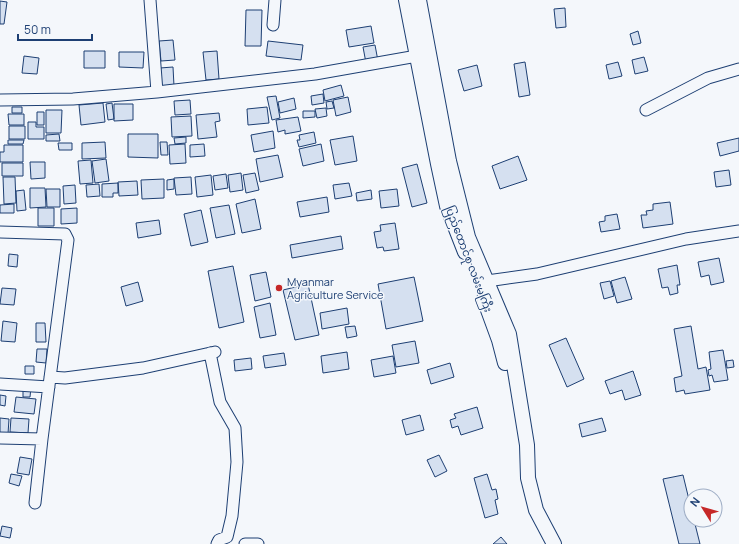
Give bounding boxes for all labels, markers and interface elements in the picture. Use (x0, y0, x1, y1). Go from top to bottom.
scale bar (18, 16, 92, 42)
text: 50 m (24, 21, 51, 38)
street label: ပြည်ထောင်စု လမ်းမကြီး (440, 203, 497, 315)
place label: Myanmar Agriculture Service (287, 274, 384, 302)
marker: Myanmar Agriculture Service (274, 283, 284, 293)
north arrow (683, 488, 723, 528)
text: N (686, 494, 703, 509)

